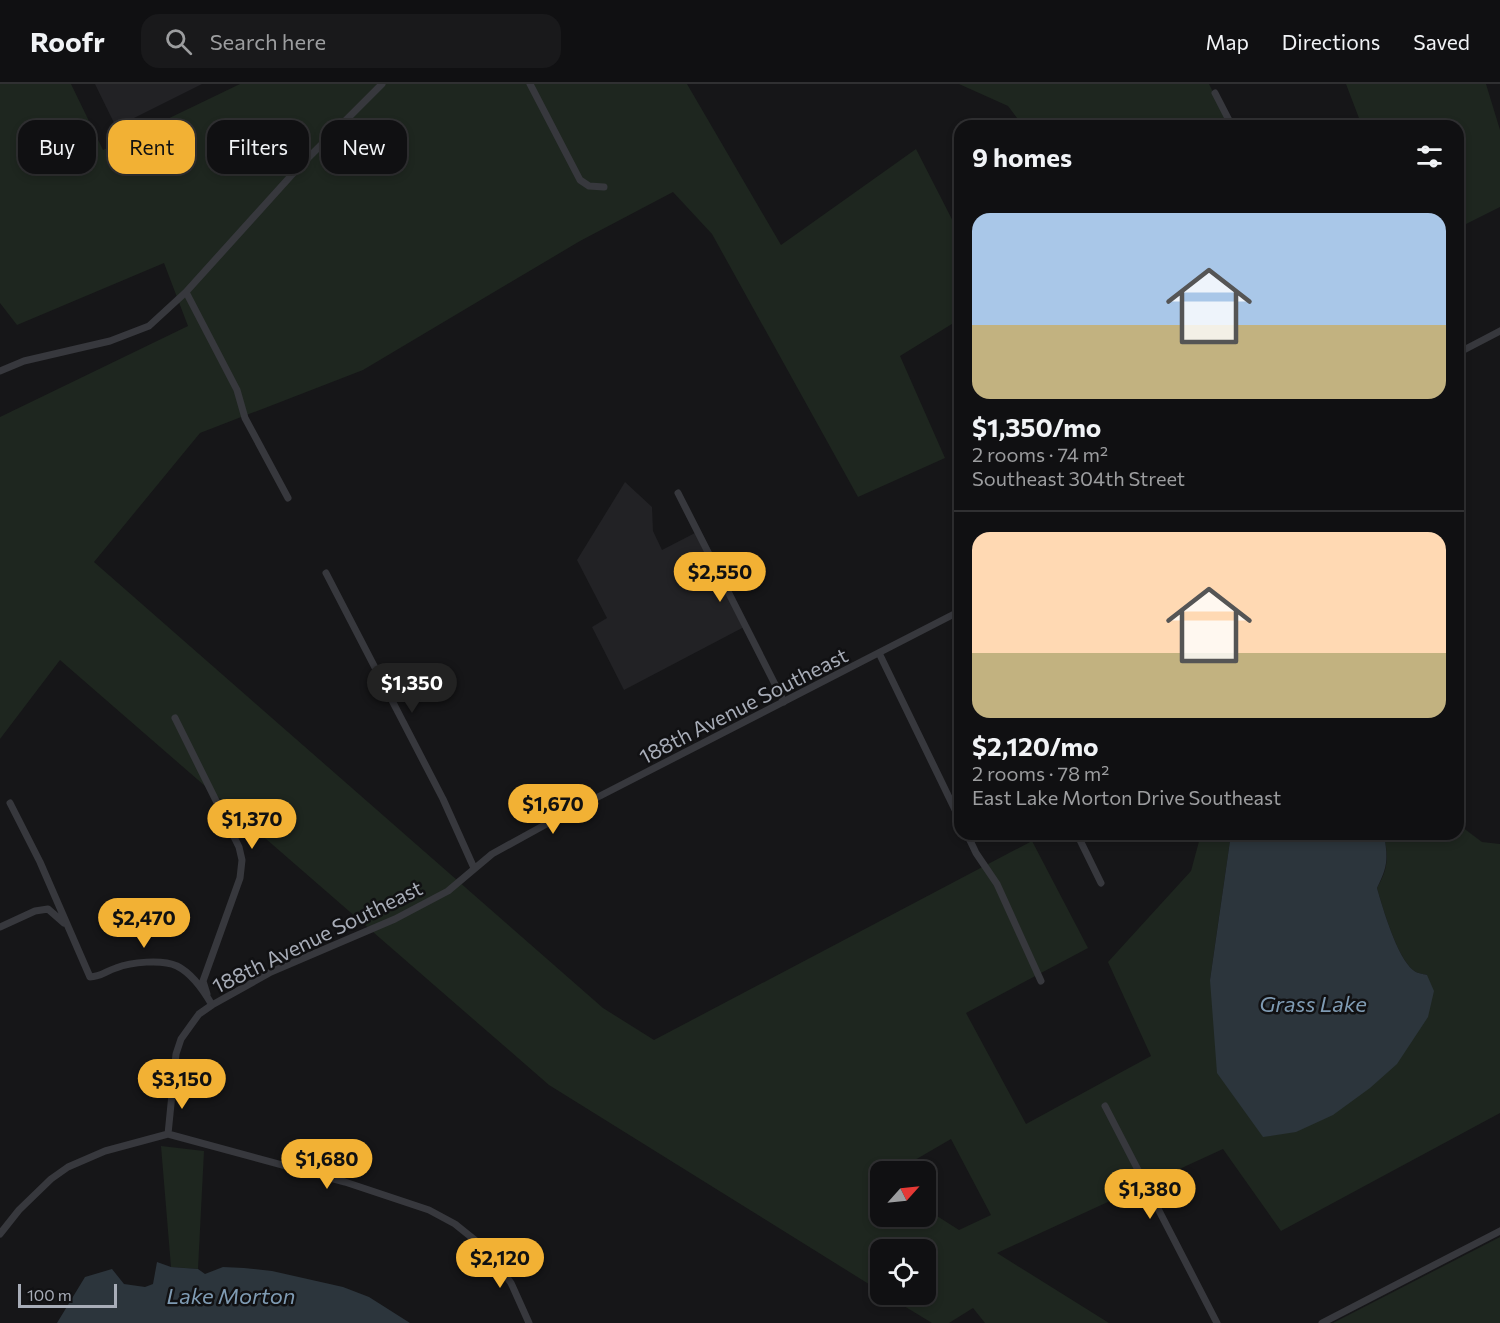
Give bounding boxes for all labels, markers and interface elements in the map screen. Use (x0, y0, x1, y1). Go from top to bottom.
search box (141, 14, 561, 68)
text: Roofr (30, 24, 105, 58)
icon: search (162, 25, 195, 58)
text: Search here (210, 28, 326, 55)
text: Map (1206, 29, 1249, 54)
text: Directions (1282, 29, 1380, 54)
text: Saved (1413, 29, 1470, 54)
chip: Buy (18, 120, 96, 174)
chip: Rent (108, 120, 195, 174)
chip: Filters (207, 120, 309, 174)
chip: New (321, 120, 407, 174)
icon: filters (1413, 140, 1446, 173)
text: 9 homes (972, 141, 1072, 172)
icon: home (1155, 252, 1263, 360)
text: $1,350/mo (972, 411, 1101, 442)
text: 2 rooms · 74 m² (972, 442, 1108, 466)
text: Southeast 304th Street (972, 466, 1185, 490)
pin: $2,550 (671, 552, 769, 603)
text: $2,550 (688, 559, 752, 583)
icon: home (1155, 571, 1263, 679)
street label: 188th Avenue Southeast (635, 642, 851, 768)
pin: $1,350 (363, 663, 461, 714)
text: $1,350 (381, 670, 443, 694)
text: $2,120/mo (972, 730, 1099, 761)
text: 2 rooms · 78 m² (972, 761, 1109, 785)
pin: $1,670 (504, 784, 602, 835)
text: East Lake Morton Drive Southeast (972, 785, 1281, 809)
text: $1,670 (522, 791, 584, 815)
pin: $1,370 (203, 799, 301, 850)
text: $1,370 (221, 806, 283, 830)
street label: 188th Avenue Southeast (208, 874, 426, 998)
pin: $2,470 (95, 898, 193, 949)
text: $2,470 (112, 905, 176, 929)
water label: Grass Lake (1259, 990, 1367, 1017)
pin: $3,150 (133, 1059, 231, 1110)
text: $3,150 (152, 1066, 212, 1090)
pin: $1,680 (278, 1139, 376, 1190)
text: $1,680 (295, 1146, 359, 1170)
north arrow (870, 1161, 936, 1227)
map controls (870, 1161, 936, 1305)
pin: $1,380 (1101, 1169, 1199, 1220)
text: $1,380 (1119, 1176, 1181, 1200)
pin: $2,120 (451, 1238, 549, 1289)
button: locate (870, 1239, 936, 1305)
text: $2,120 (470, 1245, 530, 1269)
scale bar (18, 1281, 117, 1308)
water label: Lake Morton (167, 1282, 295, 1309)
text: 100 m (27, 1285, 72, 1304)

